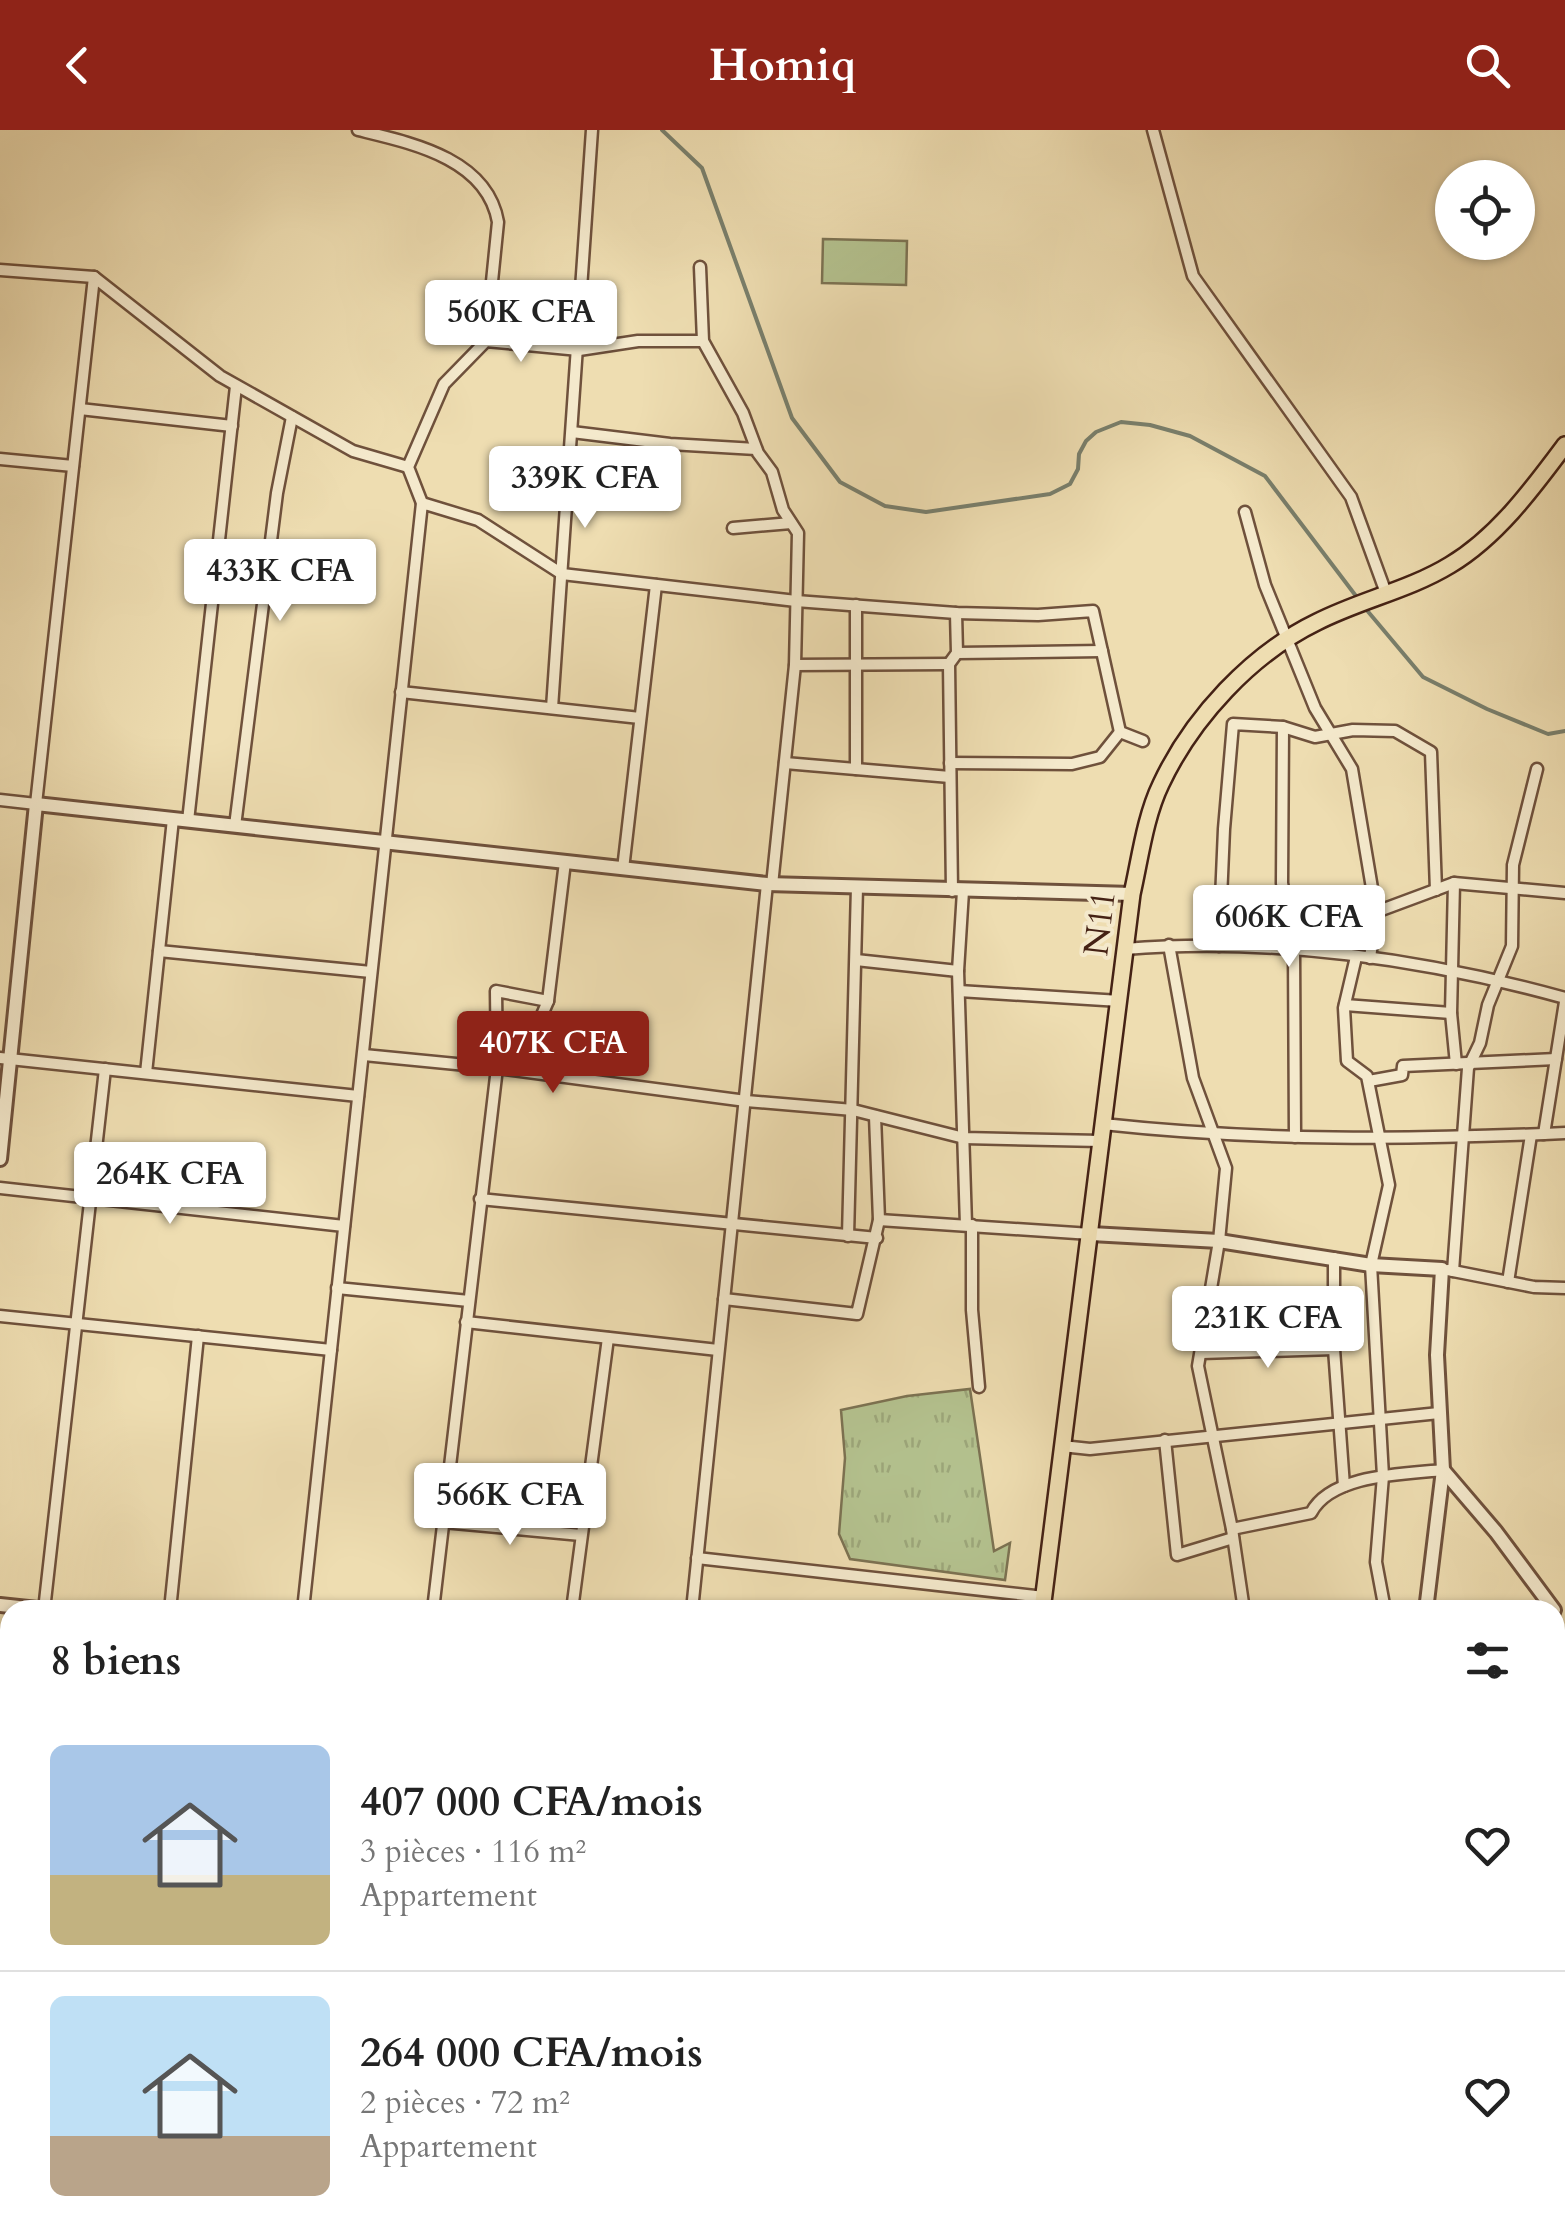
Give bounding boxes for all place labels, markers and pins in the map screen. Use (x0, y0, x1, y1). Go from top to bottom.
pin: 560K CFA (418, 280, 624, 365)
pin: 339K CFA (482, 446, 688, 531)
pin: 433K CFA (177, 539, 383, 624)
pin: 606K CFA (1186, 885, 1392, 970)
pin: 407K CFA (450, 1011, 656, 1096)
pin: 264K CFA (67, 1142, 273, 1227)
pin: 231K CFA (1165, 1286, 1371, 1371)
pin: 566K CFA (407, 1463, 613, 1548)

